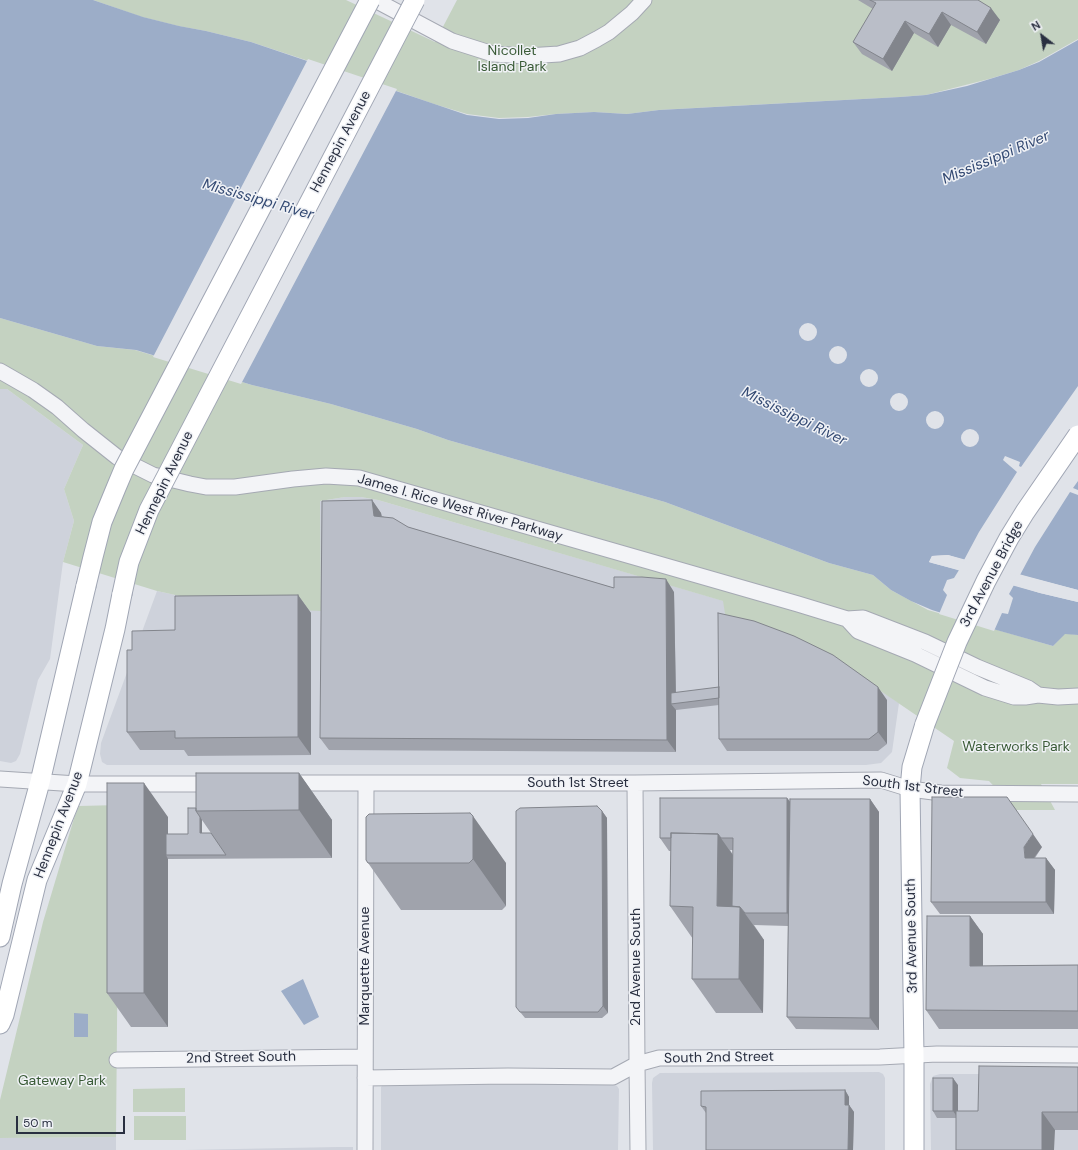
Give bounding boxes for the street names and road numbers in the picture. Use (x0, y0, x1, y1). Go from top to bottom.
street label: Hennepin Avenue (307, 88, 375, 196)
street label: Hennepin Avenue (133, 429, 197, 537)
street label: James I. Rice West River Parkway (356, 471, 564, 545)
street label: 3rd Avenue Bridge (957, 518, 1027, 630)
street label: Hennepin Avenue (31, 769, 87, 881)
street label: South 1st Street (862, 772, 964, 802)
street label: South 1st Street (527, 775, 629, 791)
street label: 3rd Avenue South (903, 878, 921, 994)
street label: Marquette Avenue (357, 907, 373, 1025)
street label: 2nd Avenue South (628, 908, 644, 1026)
street label: 2nd Street South (186, 1049, 296, 1067)
street label: South 2nd Street (664, 1049, 774, 1067)

